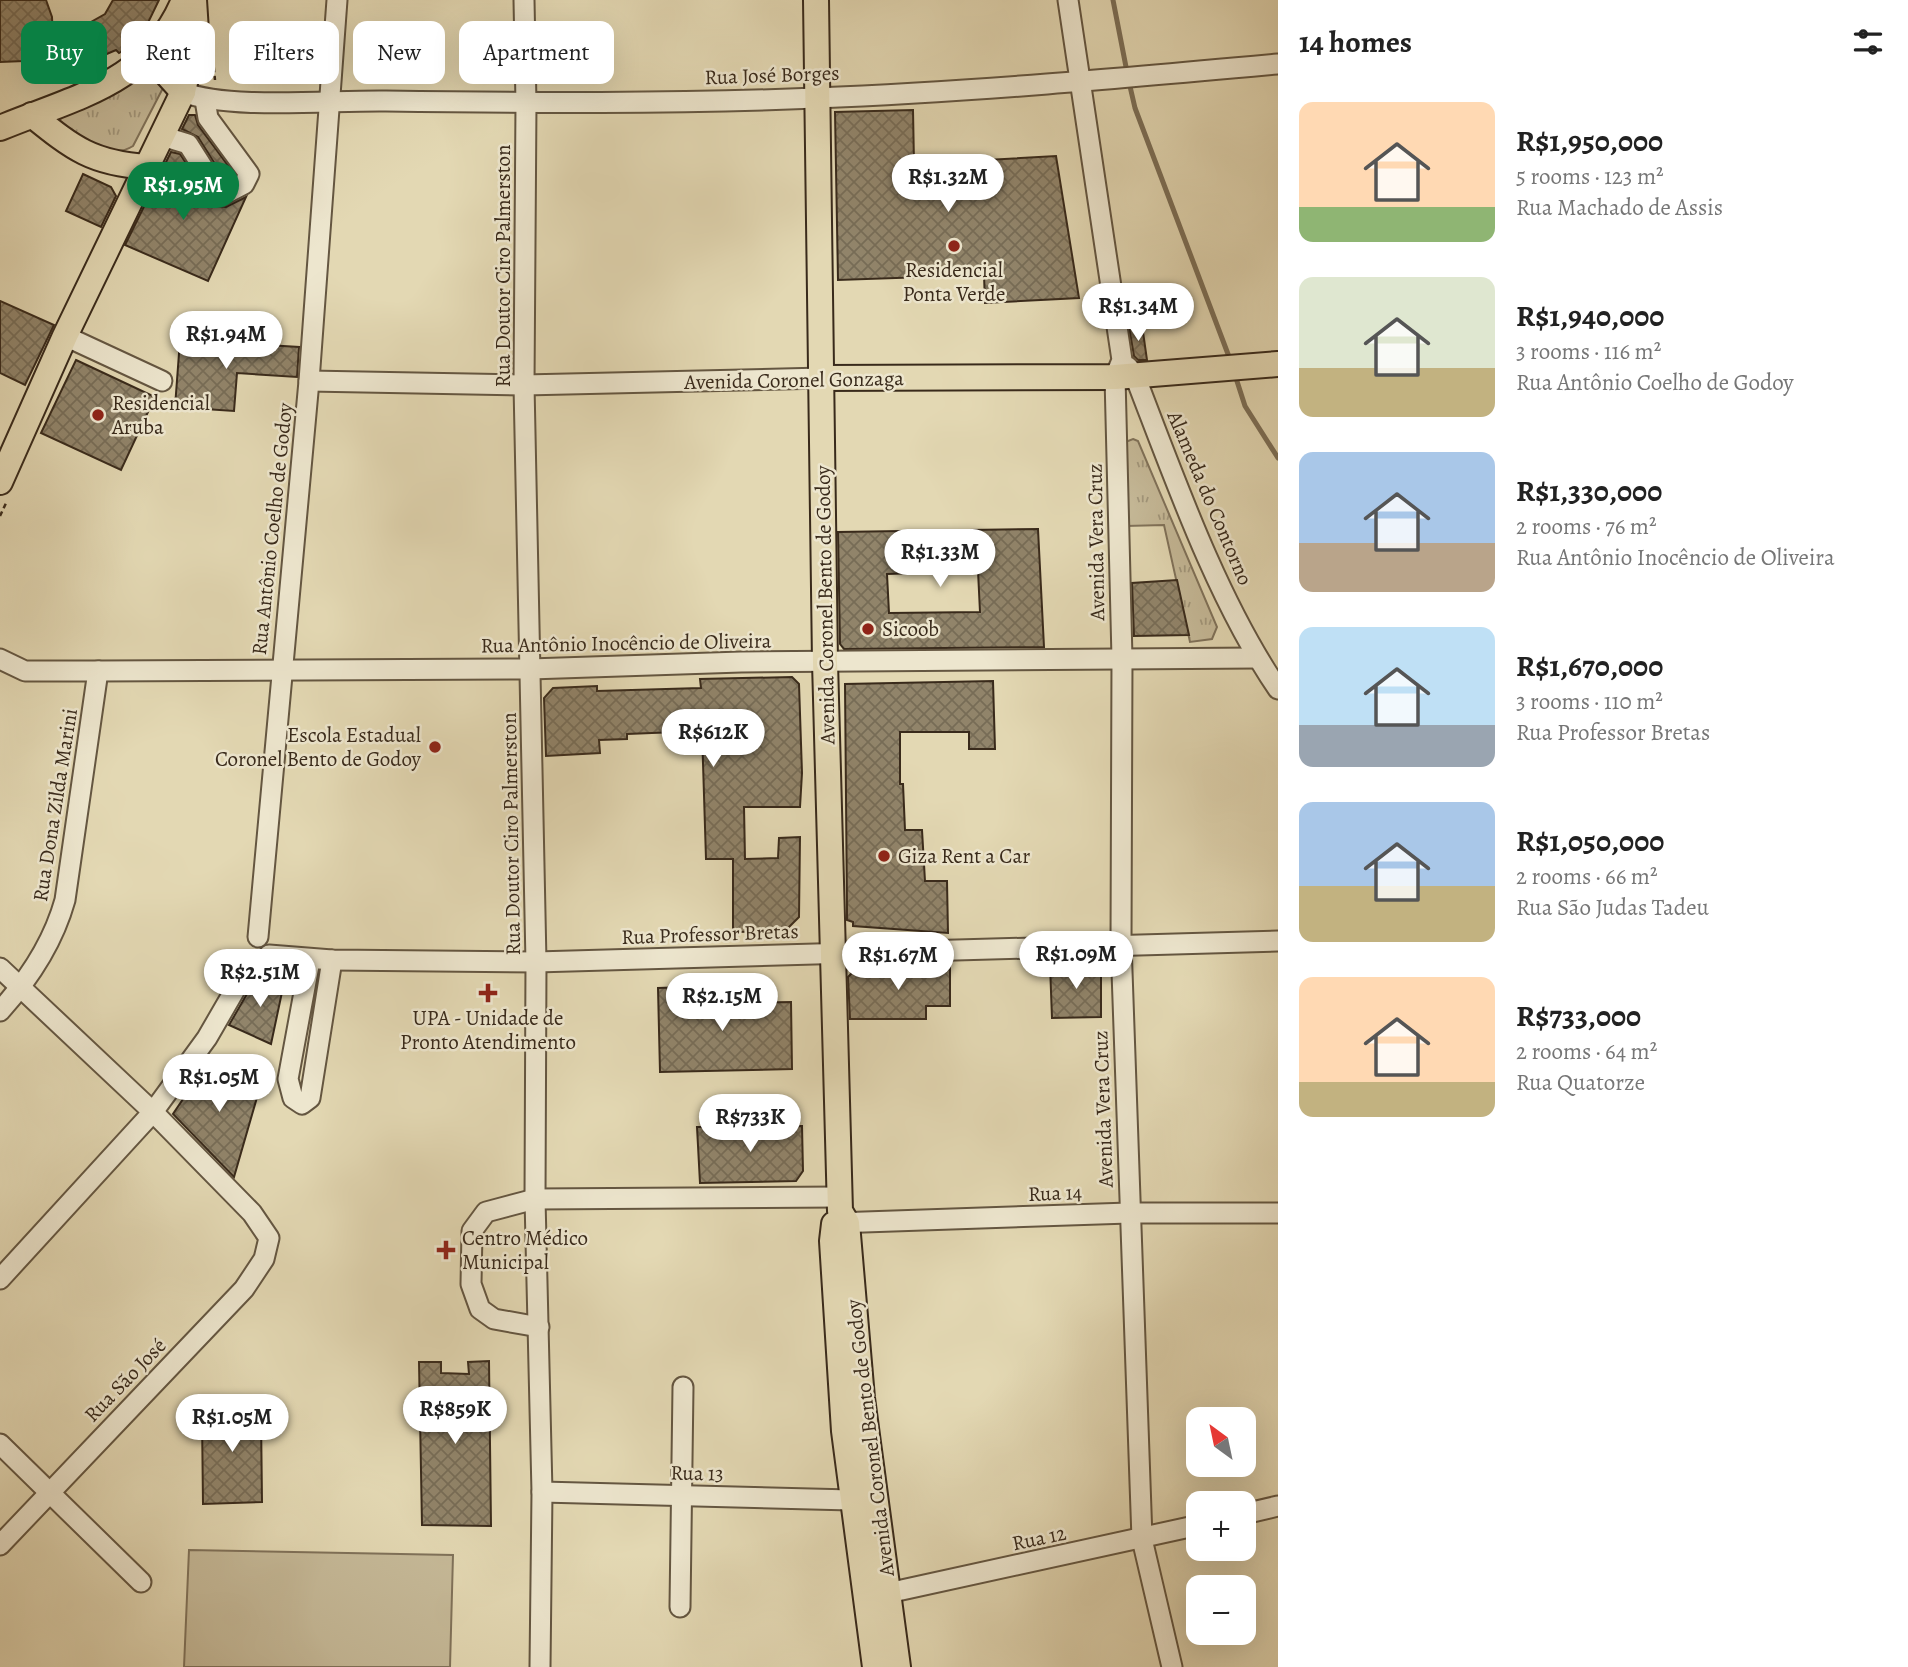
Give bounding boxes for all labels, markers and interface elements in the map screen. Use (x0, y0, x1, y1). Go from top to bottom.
chip: Buy (21, 21, 107, 84)
chip: Rent (121, 21, 215, 84)
chip: Filters (229, 21, 339, 84)
chip: New (353, 21, 445, 84)
chip: Apartment (459, 21, 614, 84)
text: 14 homes (1299, 22, 1412, 62)
icon: filters (1849, 23, 1887, 61)
street label: Rua José Borges (704, 59, 840, 91)
text: R$1,950,000 (1516, 121, 1663, 161)
icon: home (1355, 130, 1439, 214)
street label: Rua Doutor Ciro Palmerston (489, 144, 517, 388)
pin: R$1.32M (883, 154, 1013, 214)
text: R$1.32M (908, 161, 988, 192)
text: 5 rooms · 123 m² (1516, 161, 1664, 192)
pin: R$1.95M (118, 162, 248, 222)
text: R$1.95M (143, 169, 223, 200)
text: Rua Machado de Assis (1516, 192, 1723, 223)
marker: Residencial Ponta Verde (946, 238, 962, 254)
place label: Residencial Ponta Verde (903, 256, 1005, 308)
pin: R$1.34M (1073, 284, 1203, 343)
text: R$1.34M (1098, 290, 1178, 321)
text: R$1,940,000 (1516, 296, 1664, 336)
icon: home (1355, 305, 1439, 389)
pin: R$1.94M (161, 312, 291, 371)
text: R$1.94M (186, 318, 266, 349)
text: 3 rooms · 116 m² (1516, 336, 1661, 367)
street label: Avenida Coronel Gonzaga (683, 364, 904, 396)
text: Rua Antônio Coelho de Godoy (1516, 367, 1794, 398)
place label: Residencial Aruba (111, 389, 210, 441)
street label: Rua Antônio Coelho de Godoy (245, 401, 299, 657)
street label: Alameda do Contorno (1160, 406, 1259, 589)
marker: Residencial Aruba (90, 407, 106, 423)
street label: Avenida Vera Cruz (1081, 463, 1111, 622)
street label: Avenida Coronel Bento de Godoy (809, 465, 841, 746)
text: R$1,330,000 (1516, 471, 1662, 511)
icon: home (1355, 480, 1439, 564)
text: 2 rooms · 76 m² (1516, 511, 1657, 542)
pin: R$1.33M (875, 530, 1005, 589)
text: R$1.33M (900, 536, 980, 567)
text: Rua Antônio Inocêncio de Oliveira (1516, 542, 1835, 573)
place label: Sicoob (882, 615, 939, 643)
marker: Sicoob (860, 621, 876, 637)
street label: Rua Antônio Inocêncio de Oliveira (480, 626, 772, 660)
text: R$1,670,000 (1516, 646, 1663, 686)
icon: home (1355, 655, 1439, 739)
text: 3 rooms · 110 m² (1516, 686, 1663, 717)
street label: Rua Dona Zilda Marini (26, 706, 84, 904)
pin: R$612K (656, 710, 770, 769)
street label: Rua Doutor Ciro Palmerston (495, 712, 527, 956)
text: R$612K (678, 716, 748, 747)
text: Rua Professor Bretas (1516, 717, 1710, 748)
place label: Escola Estadual Coronel Bento de Godoy (215, 721, 422, 773)
marker: Escola Estadual Coronel Bento de Godoy (427, 739, 443, 755)
text: R$1,050,000 (1516, 821, 1664, 861)
icon: home (1355, 830, 1439, 914)
place label: Giza Rent a Car (898, 842, 1030, 870)
marker: Giza Rent a Car (876, 848, 892, 864)
text: 2 rooms · 66 m² (1516, 861, 1658, 892)
text: Rua São Judas Tadeu (1516, 892, 1709, 923)
street label: Rua Professor Bretas (621, 917, 799, 951)
pin: R$1.67M (833, 932, 963, 992)
pin: R$1.09M (1011, 932, 1141, 991)
text: R$1.09M (1035, 938, 1117, 969)
text: R$1.67M (858, 939, 938, 970)
pin: R$2.51M (195, 950, 325, 1009)
text: R$2.51M (220, 956, 300, 987)
pin: R$2.15M (657, 974, 787, 1033)
text: R$2.15M (682, 980, 762, 1011)
marker: UPA - Unidade de Pronto Atendimento (478, 983, 498, 1003)
text: R$733,000 (1516, 996, 1641, 1036)
place label: UPA - Unidade de Pronto Atendimento (400, 1004, 576, 1056)
icon: home (1355, 1005, 1439, 1089)
street label: Avenida Vera Cruz (1086, 1030, 1120, 1189)
text: 2 rooms · 64 m² (1516, 1036, 1657, 1067)
pin: R$1.05M (154, 1054, 284, 1114)
text: R$1.05M (179, 1061, 259, 1092)
text: Rua Quatorze (1516, 1067, 1645, 1098)
pin: R$733K (693, 1094, 807, 1154)
text: R$733K (715, 1101, 785, 1132)
street label: Rua 14 (1027, 1178, 1083, 1208)
place label: Centro Médico Municipal (462, 1224, 588, 1276)
marker: Centro Médico Municipal (436, 1240, 456, 1260)
street label: Avenida Coronel Bento de Godoy (839, 1297, 901, 1579)
street label: Rua São José (78, 1332, 172, 1428)
pin: R$859K (398, 1386, 512, 1446)
text: R$859K (419, 1393, 491, 1424)
pin: R$1.05M (167, 1394, 297, 1454)
text: R$1.05M (192, 1401, 272, 1432)
north arrow (1186, 1407, 1256, 1477)
map controls (1186, 1407, 1256, 1645)
street label: Rua 13 (670, 1459, 724, 1487)
button: + (1186, 1491, 1256, 1561)
street label: Rua 12 (1009, 1519, 1069, 1557)
button: − (1186, 1575, 1256, 1645)

